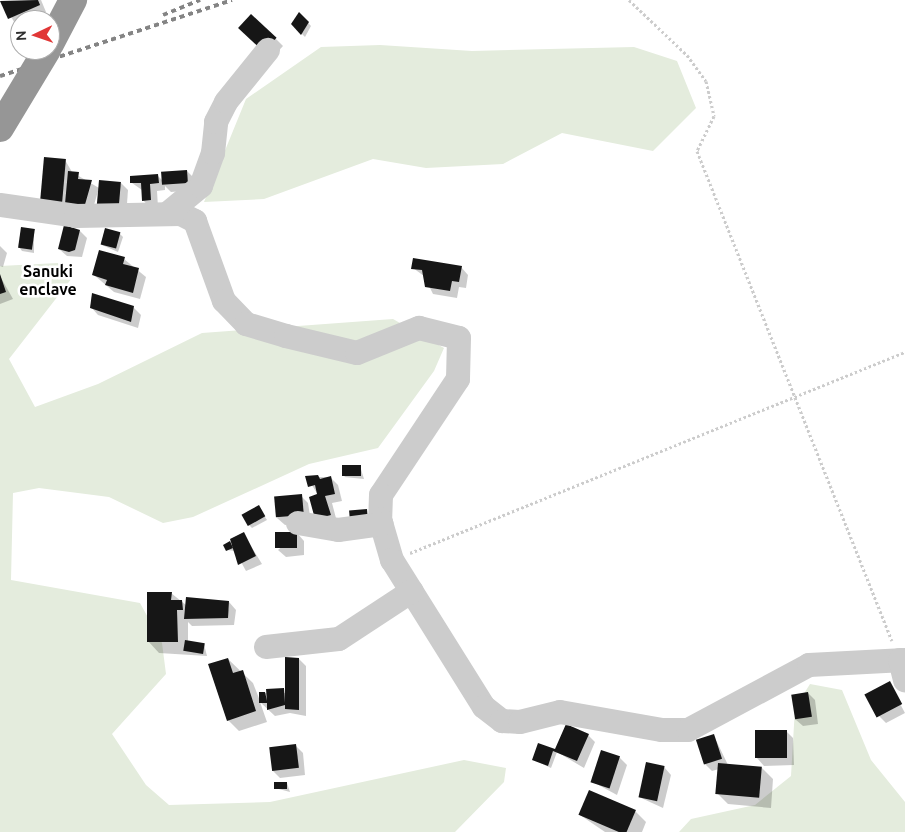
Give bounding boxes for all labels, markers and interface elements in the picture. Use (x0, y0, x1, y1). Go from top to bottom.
north arrow (10, 10, 60, 60)
text: N (13, 30, 29, 41)
district label: Sanuki enclave (19, 261, 77, 299)

